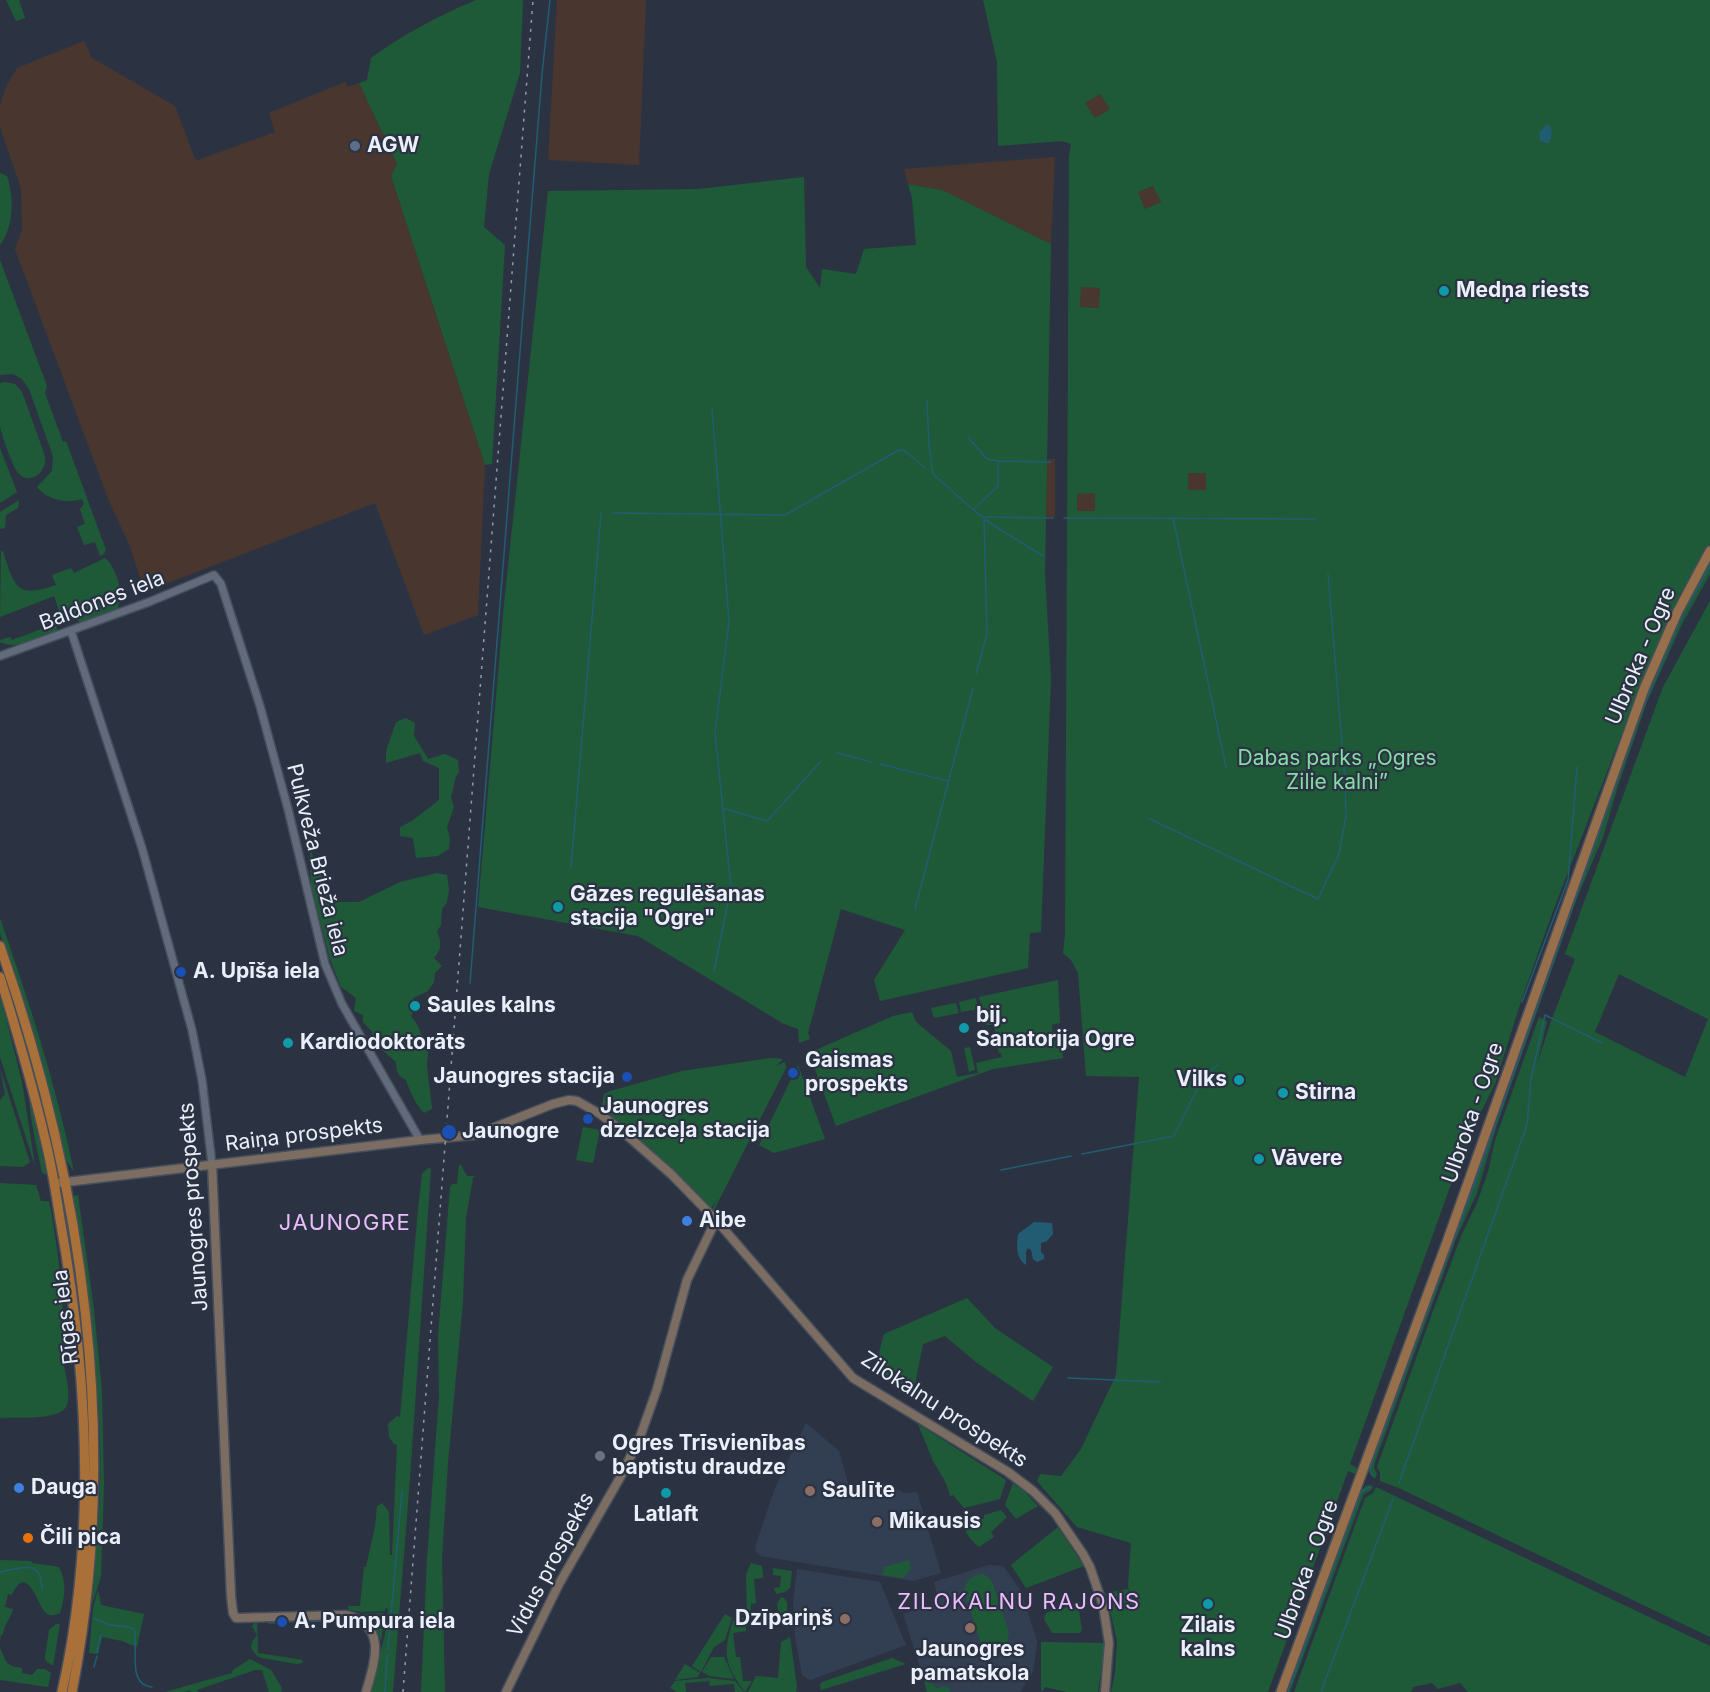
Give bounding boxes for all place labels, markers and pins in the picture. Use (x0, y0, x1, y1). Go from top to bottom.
place label: AGW (367, 133, 419, 159)
marker: AGW (348, 139, 362, 153)
place label: Medņa riests (1456, 278, 1590, 304)
marker: Medņa riests (1437, 284, 1451, 298)
place label: Gāzes regulēšanas stacija "Ogre" (570, 882, 765, 932)
marker: Gāzes regulēšanas stacija "Ogre" (551, 900, 565, 914)
place label: A. Upīša iela (193, 959, 320, 985)
marker: A. Upīša iela (174, 965, 188, 979)
place label: Saules kalns (427, 993, 556, 1019)
marker: Saules kalns (408, 999, 422, 1013)
place label: bij. Sanatorija Ogre (976, 1003, 1135, 1053)
marker: bij. Sanatorija Ogre (957, 1021, 971, 1035)
place label: Kardiodoktorāts (300, 1030, 466, 1056)
marker: Kardiodoktorāts (281, 1036, 295, 1050)
place label: Gaismas prospekts (805, 1048, 908, 1098)
place label: Jaunogres stacija (433, 1064, 615, 1090)
marker: Gaismas prospekts (786, 1066, 800, 1080)
place label: Vilks (1176, 1067, 1227, 1093)
marker: Jaunogres stacija (620, 1070, 634, 1084)
marker: Vilks (1232, 1073, 1246, 1087)
place label: Stirna (1295, 1080, 1356, 1106)
marker: Stirna (1276, 1086, 1290, 1100)
place label: Jaunogres dzelzceļa stacija (600, 1094, 770, 1144)
marker: Jaunogres dzelzceļa stacija (581, 1112, 595, 1126)
place label: Jaunogre (462, 1119, 559, 1145)
marker: Jaunogre (440, 1123, 458, 1141)
place label: Vāvere (1271, 1146, 1343, 1172)
marker: Vāvere (1252, 1152, 1266, 1166)
place label: Aibe (699, 1208, 746, 1234)
marker: Aibe (680, 1214, 694, 1228)
place label: Ogres Trīsvienības baptistu draudze (612, 1431, 806, 1481)
marker: Ogres Trīsvienības baptistu draudze (593, 1449, 607, 1463)
place label: Dauga (31, 1475, 97, 1501)
place label: Saulīte (822, 1478, 895, 1504)
marker: Dauga (12, 1481, 26, 1495)
marker: Saulīte (803, 1484, 817, 1498)
marker: Latlaft (659, 1486, 673, 1500)
place label: Latlaft (634, 1502, 698, 1528)
place label: Mikausis (889, 1509, 981, 1535)
marker: Mikausis (870, 1515, 884, 1529)
place label: Čili pica (40, 1525, 121, 1551)
marker: Čili pica (21, 1531, 35, 1545)
marker: Zilais kalns (1201, 1597, 1215, 1611)
place label: Dzīpariņš (735, 1606, 833, 1632)
place label: A. Pumpura iela (294, 1609, 455, 1635)
marker: Dzīpariņš (838, 1612, 852, 1626)
place label: Zilais kalns (1181, 1613, 1235, 1663)
marker: A. Pumpura iela (275, 1615, 289, 1629)
marker: Jaunogres pamatskola (963, 1621, 977, 1635)
place label: Jaunogres pamatskola (911, 1637, 1029, 1687)

